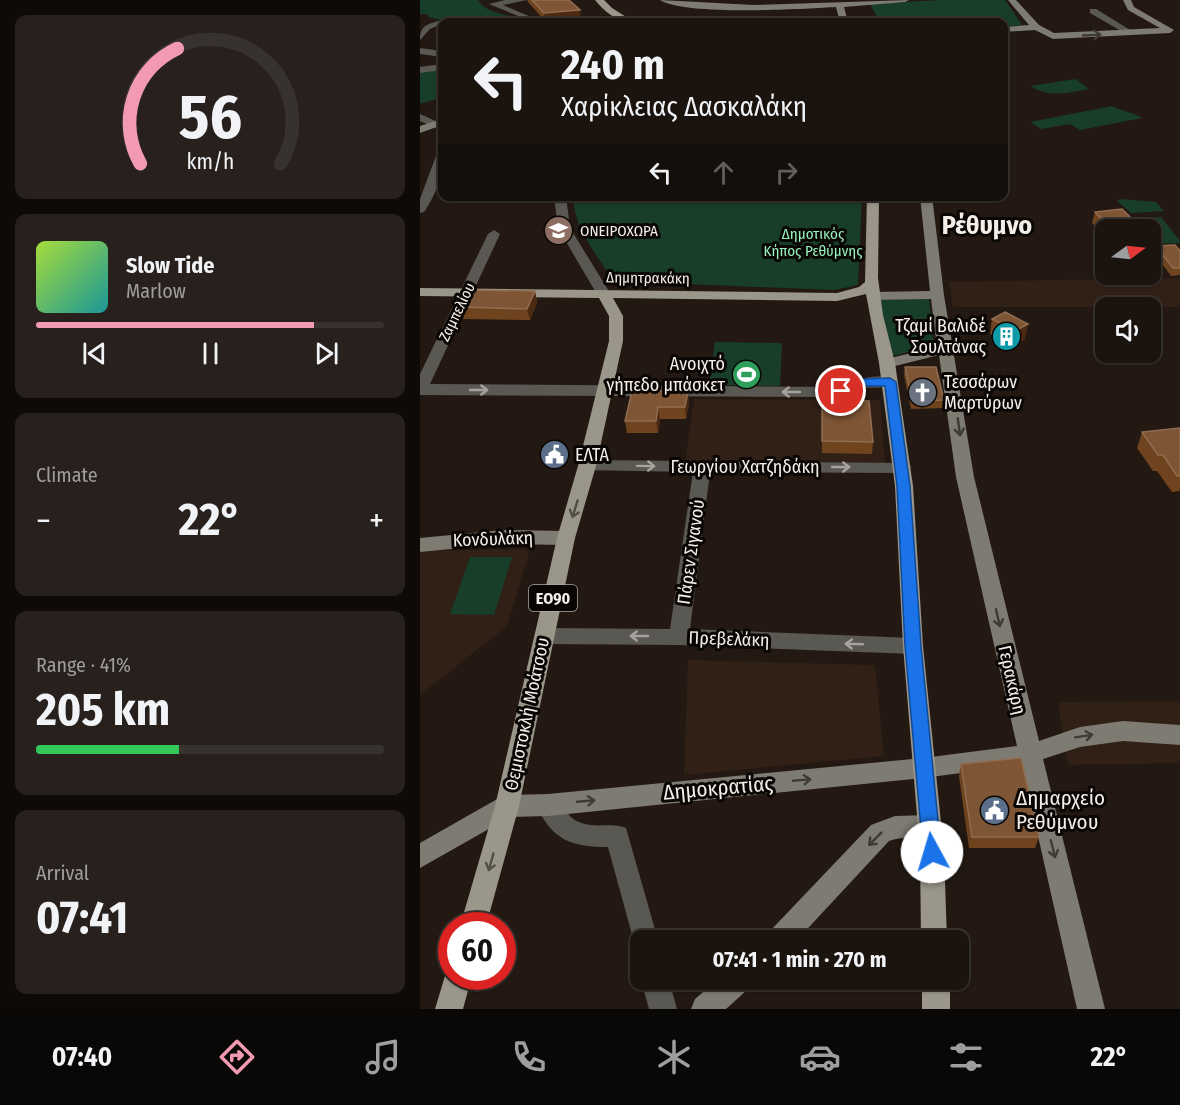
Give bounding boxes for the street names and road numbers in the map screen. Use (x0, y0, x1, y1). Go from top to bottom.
street label: Δημητρακάκη (606, 268, 690, 288)
street label: Ζαμπελίου (435, 280, 479, 344)
street label: Γεωργίου Χατζηδάκη (671, 456, 819, 478)
street label: Πάρεν Σιγανού (673, 498, 709, 606)
street label: Κονδυλάκη (452, 527, 534, 551)
road number: ΕΟ90 (529, 585, 577, 611)
street label: Πρεβελάκη (688, 627, 770, 651)
street label: Θεμιστοκλή Μοάτσου (500, 635, 554, 793)
street label: Γερακάρη (993, 643, 1031, 717)
street label: Δημοκρατίας (662, 770, 774, 806)

